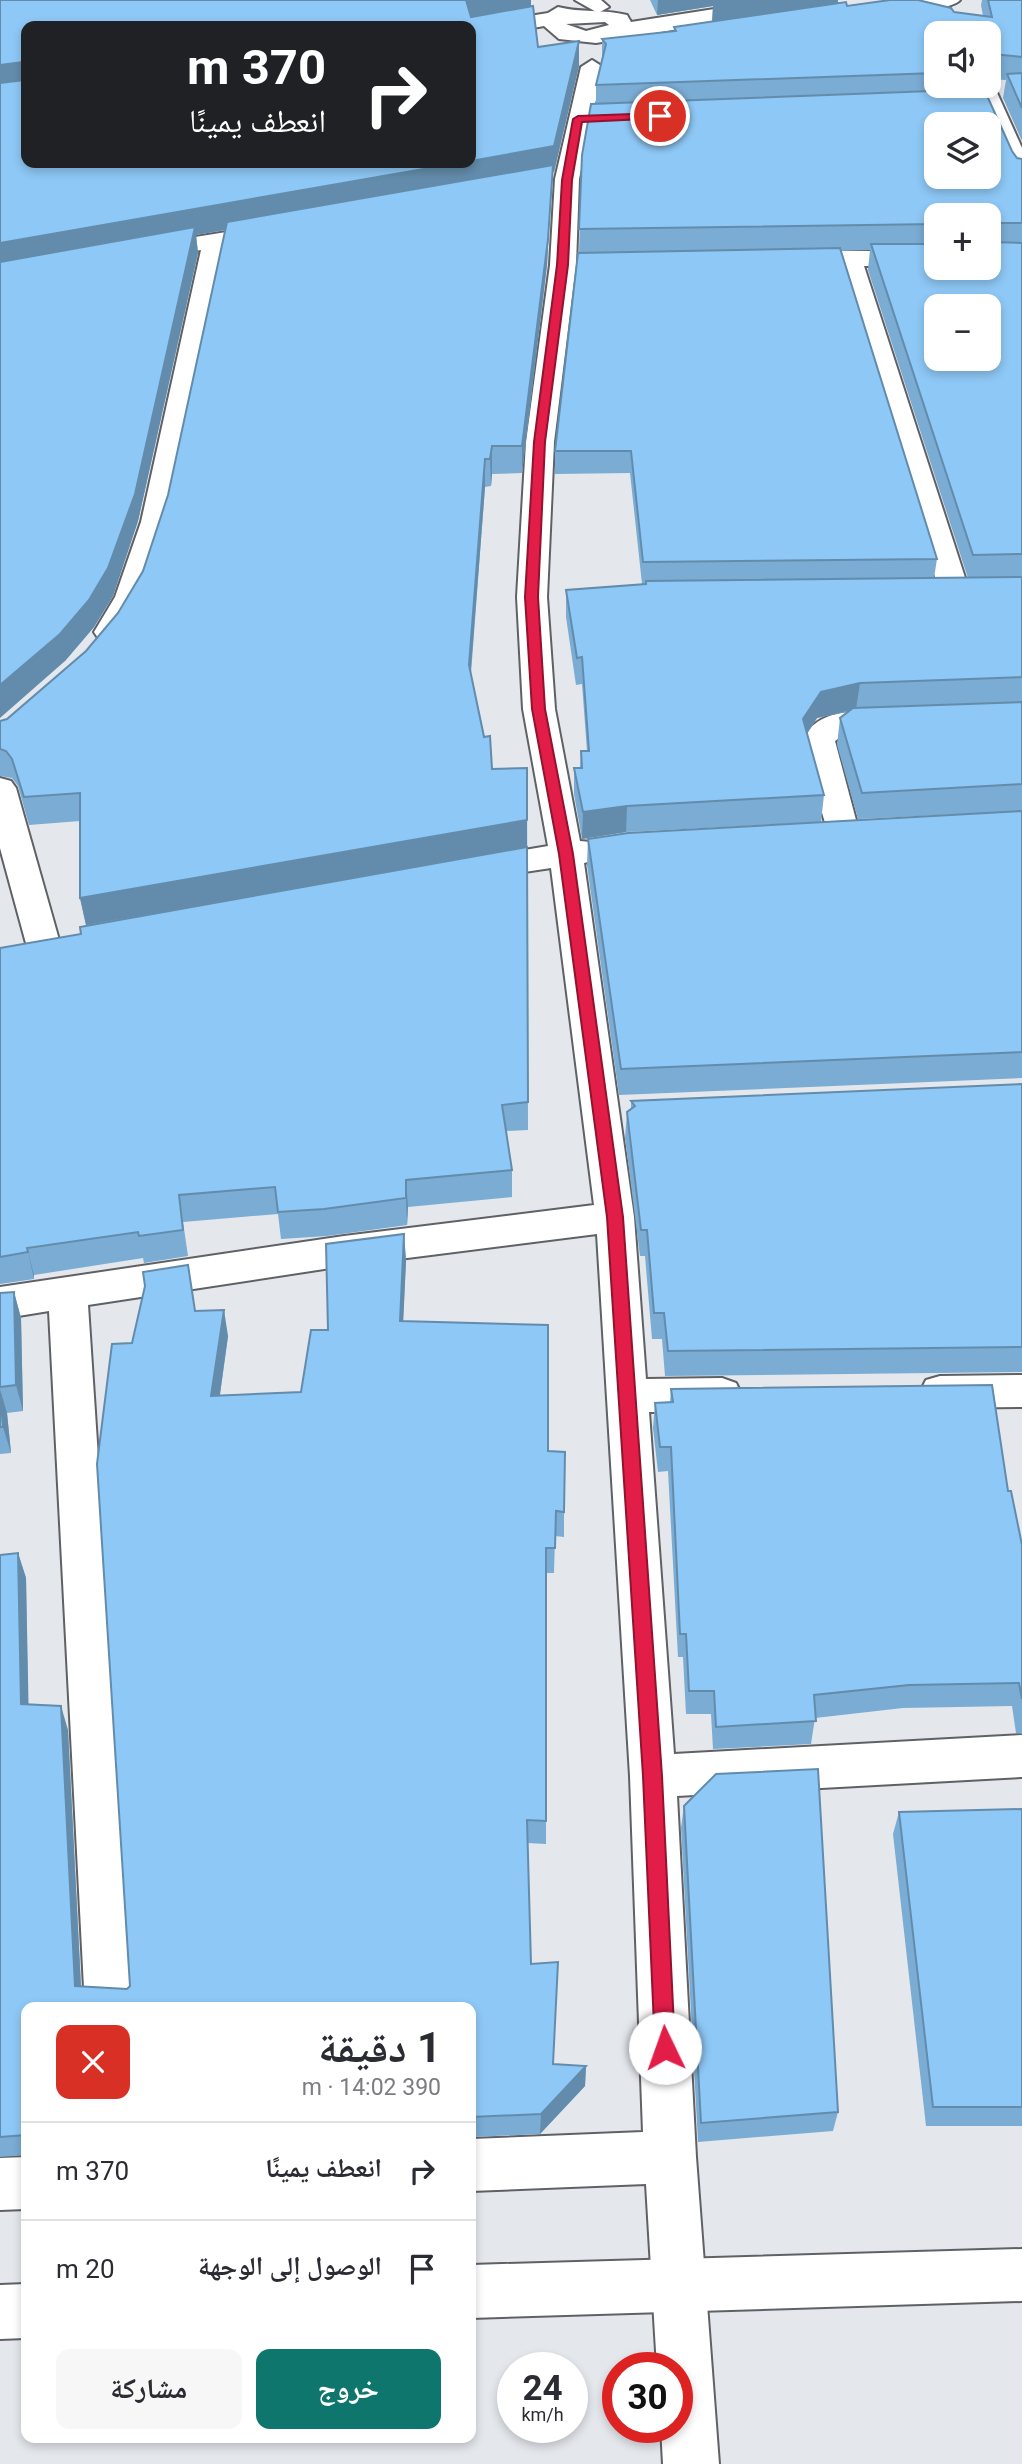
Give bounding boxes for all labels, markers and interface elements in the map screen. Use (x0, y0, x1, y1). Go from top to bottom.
map controls (924, 21, 1001, 371)
button: sound (924, 21, 1001, 98)
text: 370 m (187, 39, 326, 96)
icon: right (350, 49, 441, 140)
pin (630, 86, 690, 146)
icon: arrive (641, 97, 679, 135)
text: انعطف يمينًا (189, 102, 326, 140)
button: layers (924, 112, 1001, 189)
button: + (924, 203, 1001, 280)
button: − (924, 294, 1001, 371)
position arrow (628, 2011, 702, 2085)
text: 1 دقيقة (318, 2023, 441, 2072)
button: close (56, 2025, 130, 2099)
text: 390 m · 14:02 (302, 2074, 441, 2101)
icon: right (403, 2152, 441, 2190)
text: انعطف يمينًا (265, 2153, 382, 2183)
text: 370 m (56, 2156, 129, 2186)
icon: arrive (403, 2250, 441, 2288)
text: الوصول إلى الوجهة (198, 2251, 382, 2281)
text: 20 m (56, 2254, 115, 2284)
button: مشاركة (56, 2349, 242, 2429)
button: خروج (256, 2349, 441, 2429)
speed limit sign: 30 (602, 2352, 693, 2443)
text: 24 (522, 2368, 563, 2409)
text: km/h (521, 2404, 564, 2425)

